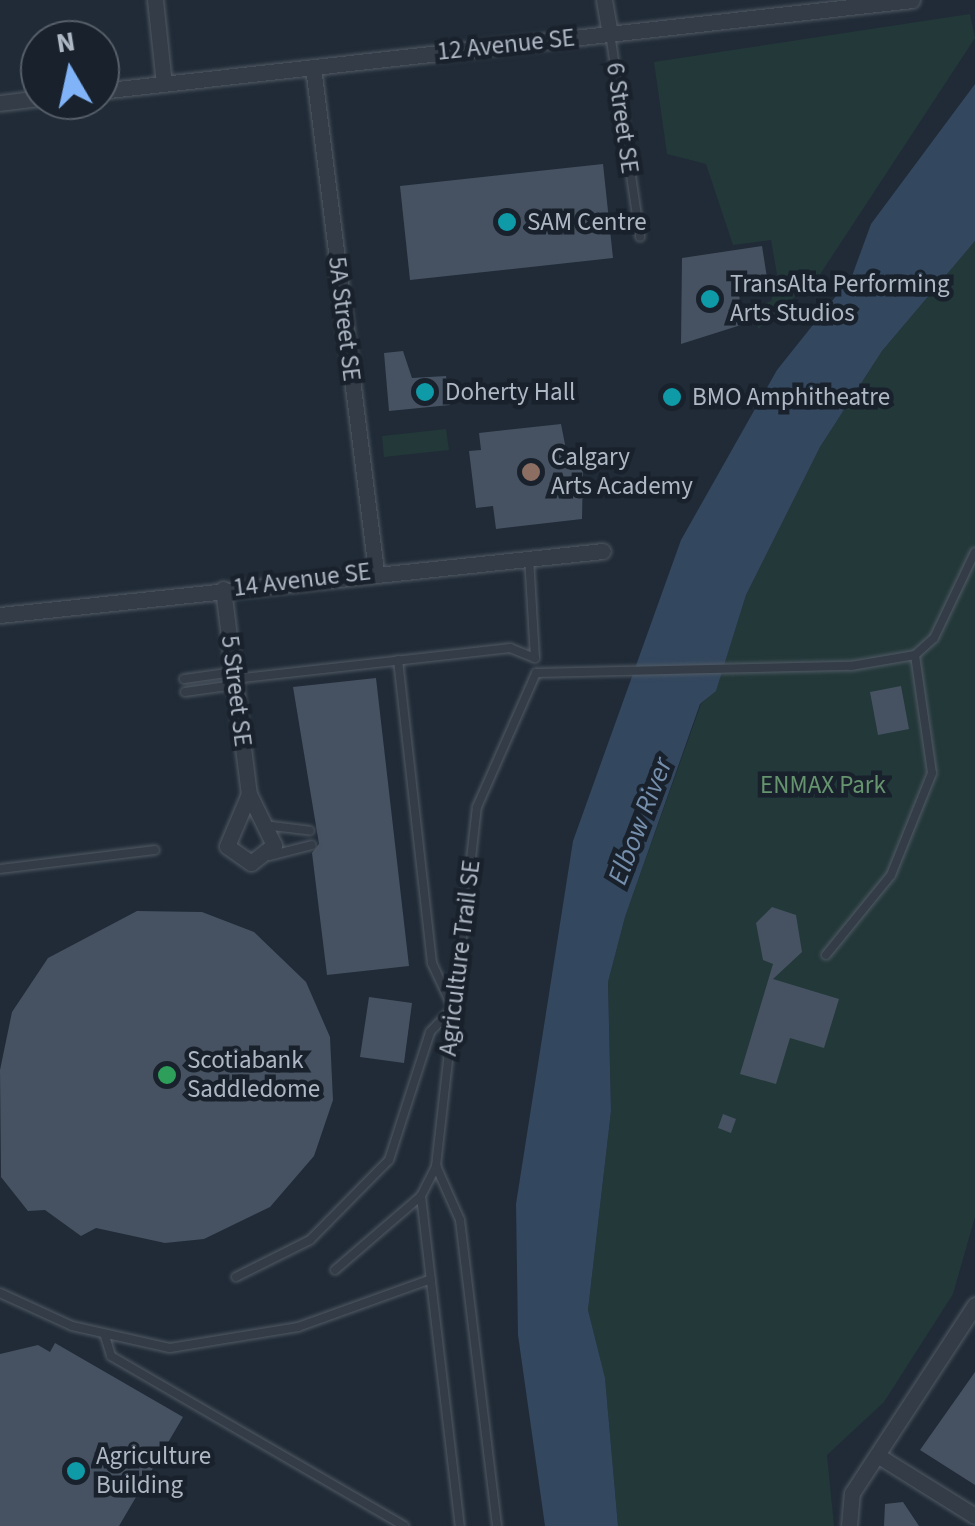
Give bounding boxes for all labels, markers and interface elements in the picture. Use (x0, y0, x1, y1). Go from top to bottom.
north arrow (20, 20, 120, 120)
text: N (53, 21, 78, 64)
street label: 12 Avenue SE (436, 23, 576, 67)
street label: 6 Street SE (599, 61, 645, 175)
place label: SAM Centre (527, 207, 647, 237)
marker: SAM Centre (496, 211, 518, 233)
street label: 5A Street SE (321, 255, 367, 383)
place label: TransAlta Performing Arts Studios (730, 270, 950, 329)
marker: TransAlta Performing Arts Studios (699, 288, 721, 310)
place label: Doherty Hall (445, 377, 575, 407)
marker: Doherty Hall (414, 381, 436, 403)
place label: BMO Amphitheatre (692, 382, 890, 412)
marker: BMO Amphitheatre (661, 386, 683, 408)
place label: Calgary Arts Academy (551, 443, 693, 502)
marker: Calgary Arts Academy (520, 461, 542, 483)
street label: 14 Avenue SE (231, 557, 373, 603)
street label: 5 Street SE (214, 634, 258, 748)
water label: Elbow River (600, 753, 680, 889)
park label: ENMAX Park (760, 770, 886, 800)
street label: Agriculture Trail SE (433, 858, 487, 1058)
place label: Scotiabank Saddledome (187, 1046, 320, 1105)
marker: Scotiabank Saddledome (156, 1064, 178, 1086)
place label: Agriculture Building (96, 1442, 211, 1501)
marker: Agriculture Building (65, 1460, 87, 1482)

